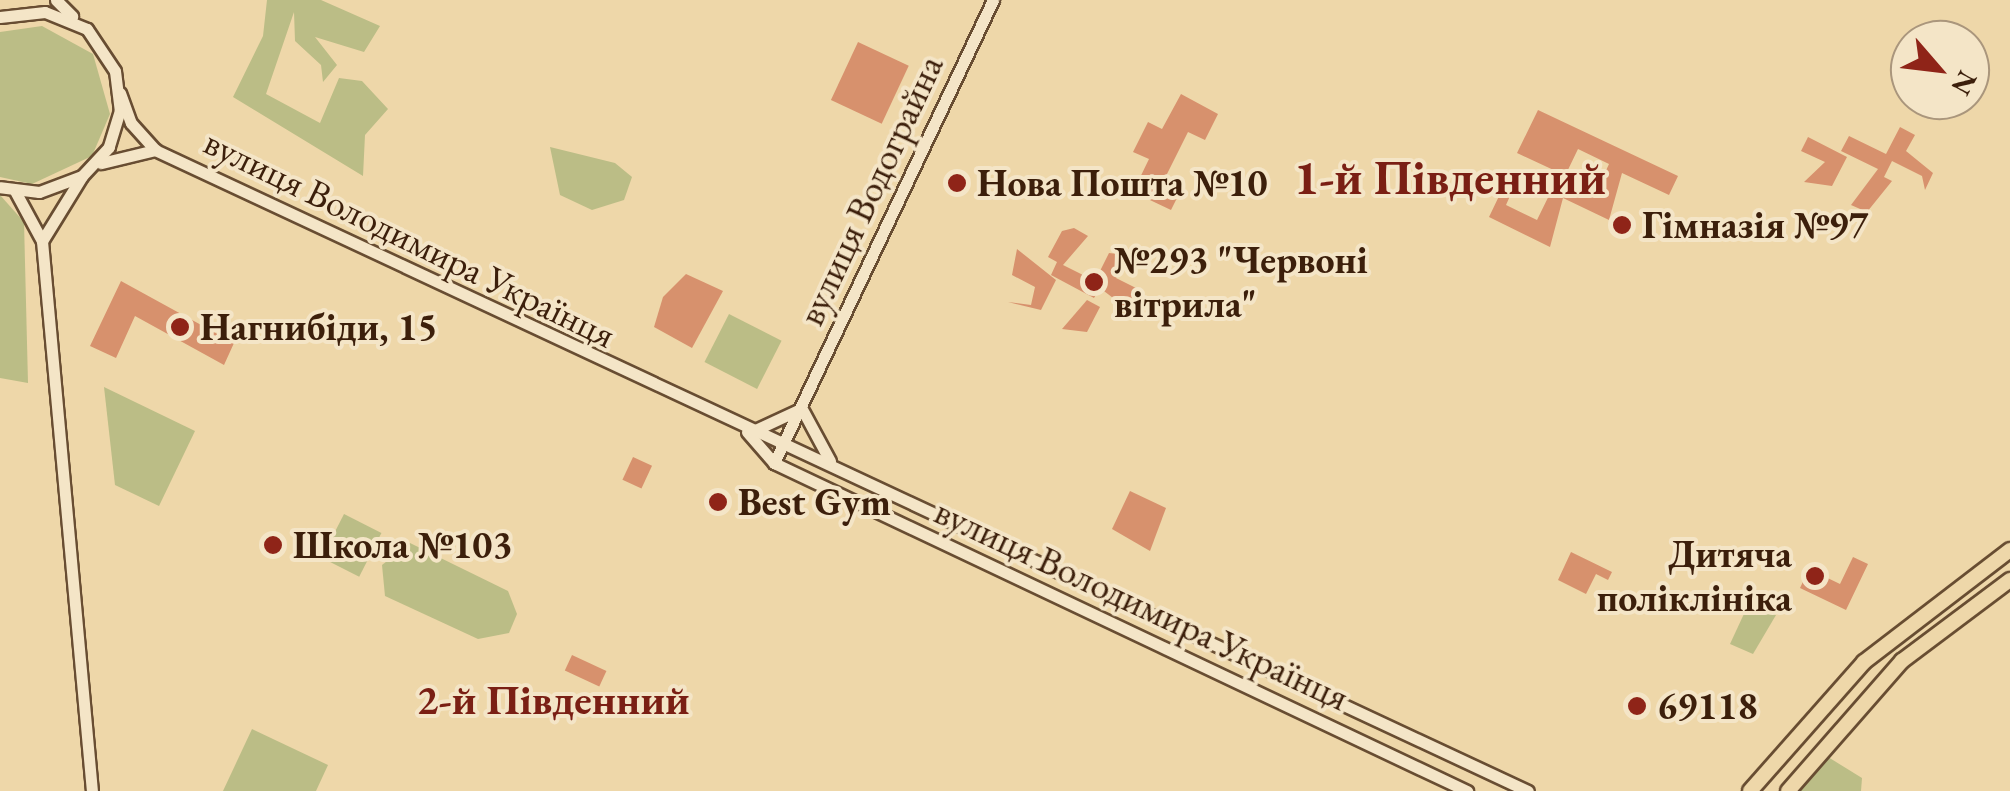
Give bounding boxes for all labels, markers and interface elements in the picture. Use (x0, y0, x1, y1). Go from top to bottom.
north arrow (1890, 20, 1990, 120)
street label: вулиця Водограйна (788, 48, 952, 332)
text: N (1944, 65, 1986, 102)
street label: вулиця Володимира Українця (197, 119, 623, 357)
district label: 1-й Південний (1294, 149, 1606, 207)
place label: Нова Пошта №10 (977, 160, 1268, 206)
marker: Нова Пошта №10 (946, 172, 968, 194)
place label: Гімназія №97 (1642, 202, 1868, 248)
marker: Гімназія №97 (1611, 214, 1633, 236)
place label: №293 "Червоні вітрила" (1114, 237, 1368, 326)
marker: №293 "Червоні вітрила" (1083, 271, 1105, 293)
place label: Нагнибіди, 15 (200, 304, 438, 350)
marker: Нагнибіди, 15 (169, 316, 191, 338)
place label: Best Gym (738, 479, 891, 525)
street label: вулиця Володимира Українця (928, 488, 1356, 720)
marker: Best Gym (707, 491, 729, 513)
place label: Школа №103 (293, 522, 513, 568)
place label: Дитяча поліклініка (1597, 531, 1792, 620)
marker: Школа №103 (262, 534, 284, 556)
marker: Дитяча поліклініка (1802, 563, 1828, 589)
district label: 2-й Південний (416, 675, 690, 725)
place label: 69118 (1657, 683, 1758, 729)
marker: 69118 (1626, 695, 1648, 717)

